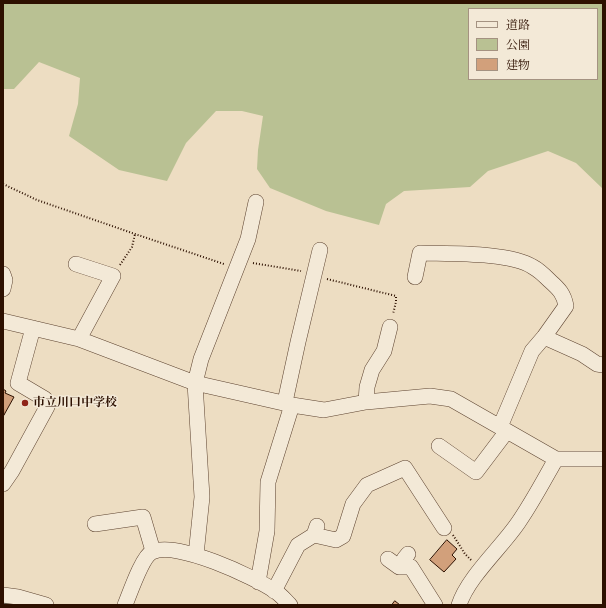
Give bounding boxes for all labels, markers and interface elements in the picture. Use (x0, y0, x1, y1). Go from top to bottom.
legend (468, 8, 598, 80)
text: 道路 (506, 17, 530, 33)
text: 公園 (506, 37, 530, 53)
text: 建物 (506, 57, 530, 73)
place label: 市立川口中学校 (33, 396, 117, 410)
marker: 市立川口中学校 (20, 398, 30, 408)

